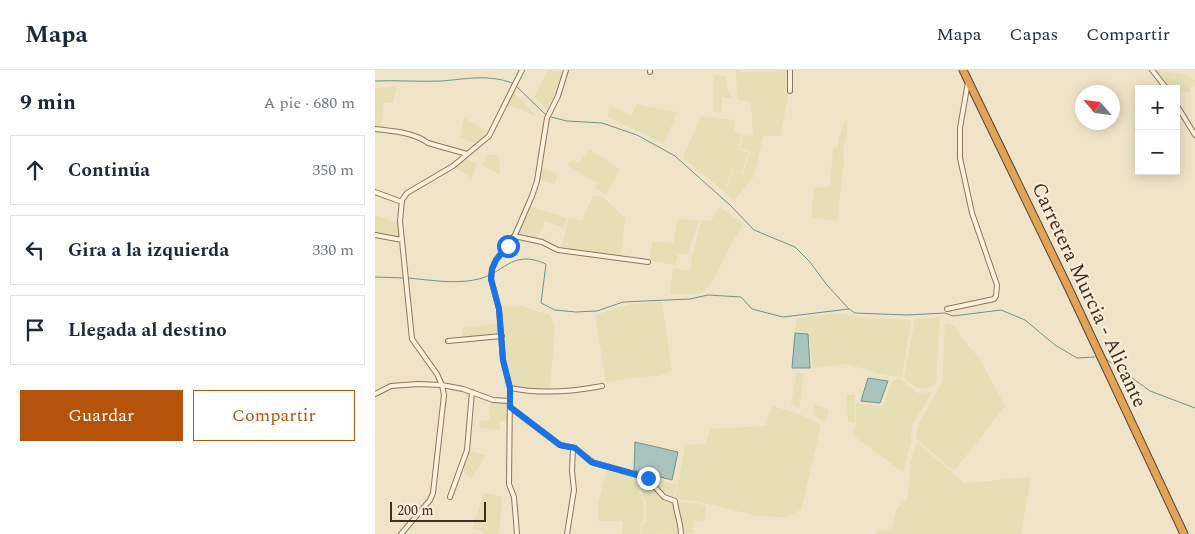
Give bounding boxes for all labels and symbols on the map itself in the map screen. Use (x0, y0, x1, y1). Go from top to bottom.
north arrow (1075, 85, 1120, 130)
street label: Carretera Murcia - Alicante (1023, 177, 1155, 413)
route start (497, 235, 520, 258)
route end (637, 467, 660, 490)
scale bar (390, 499, 486, 522)

